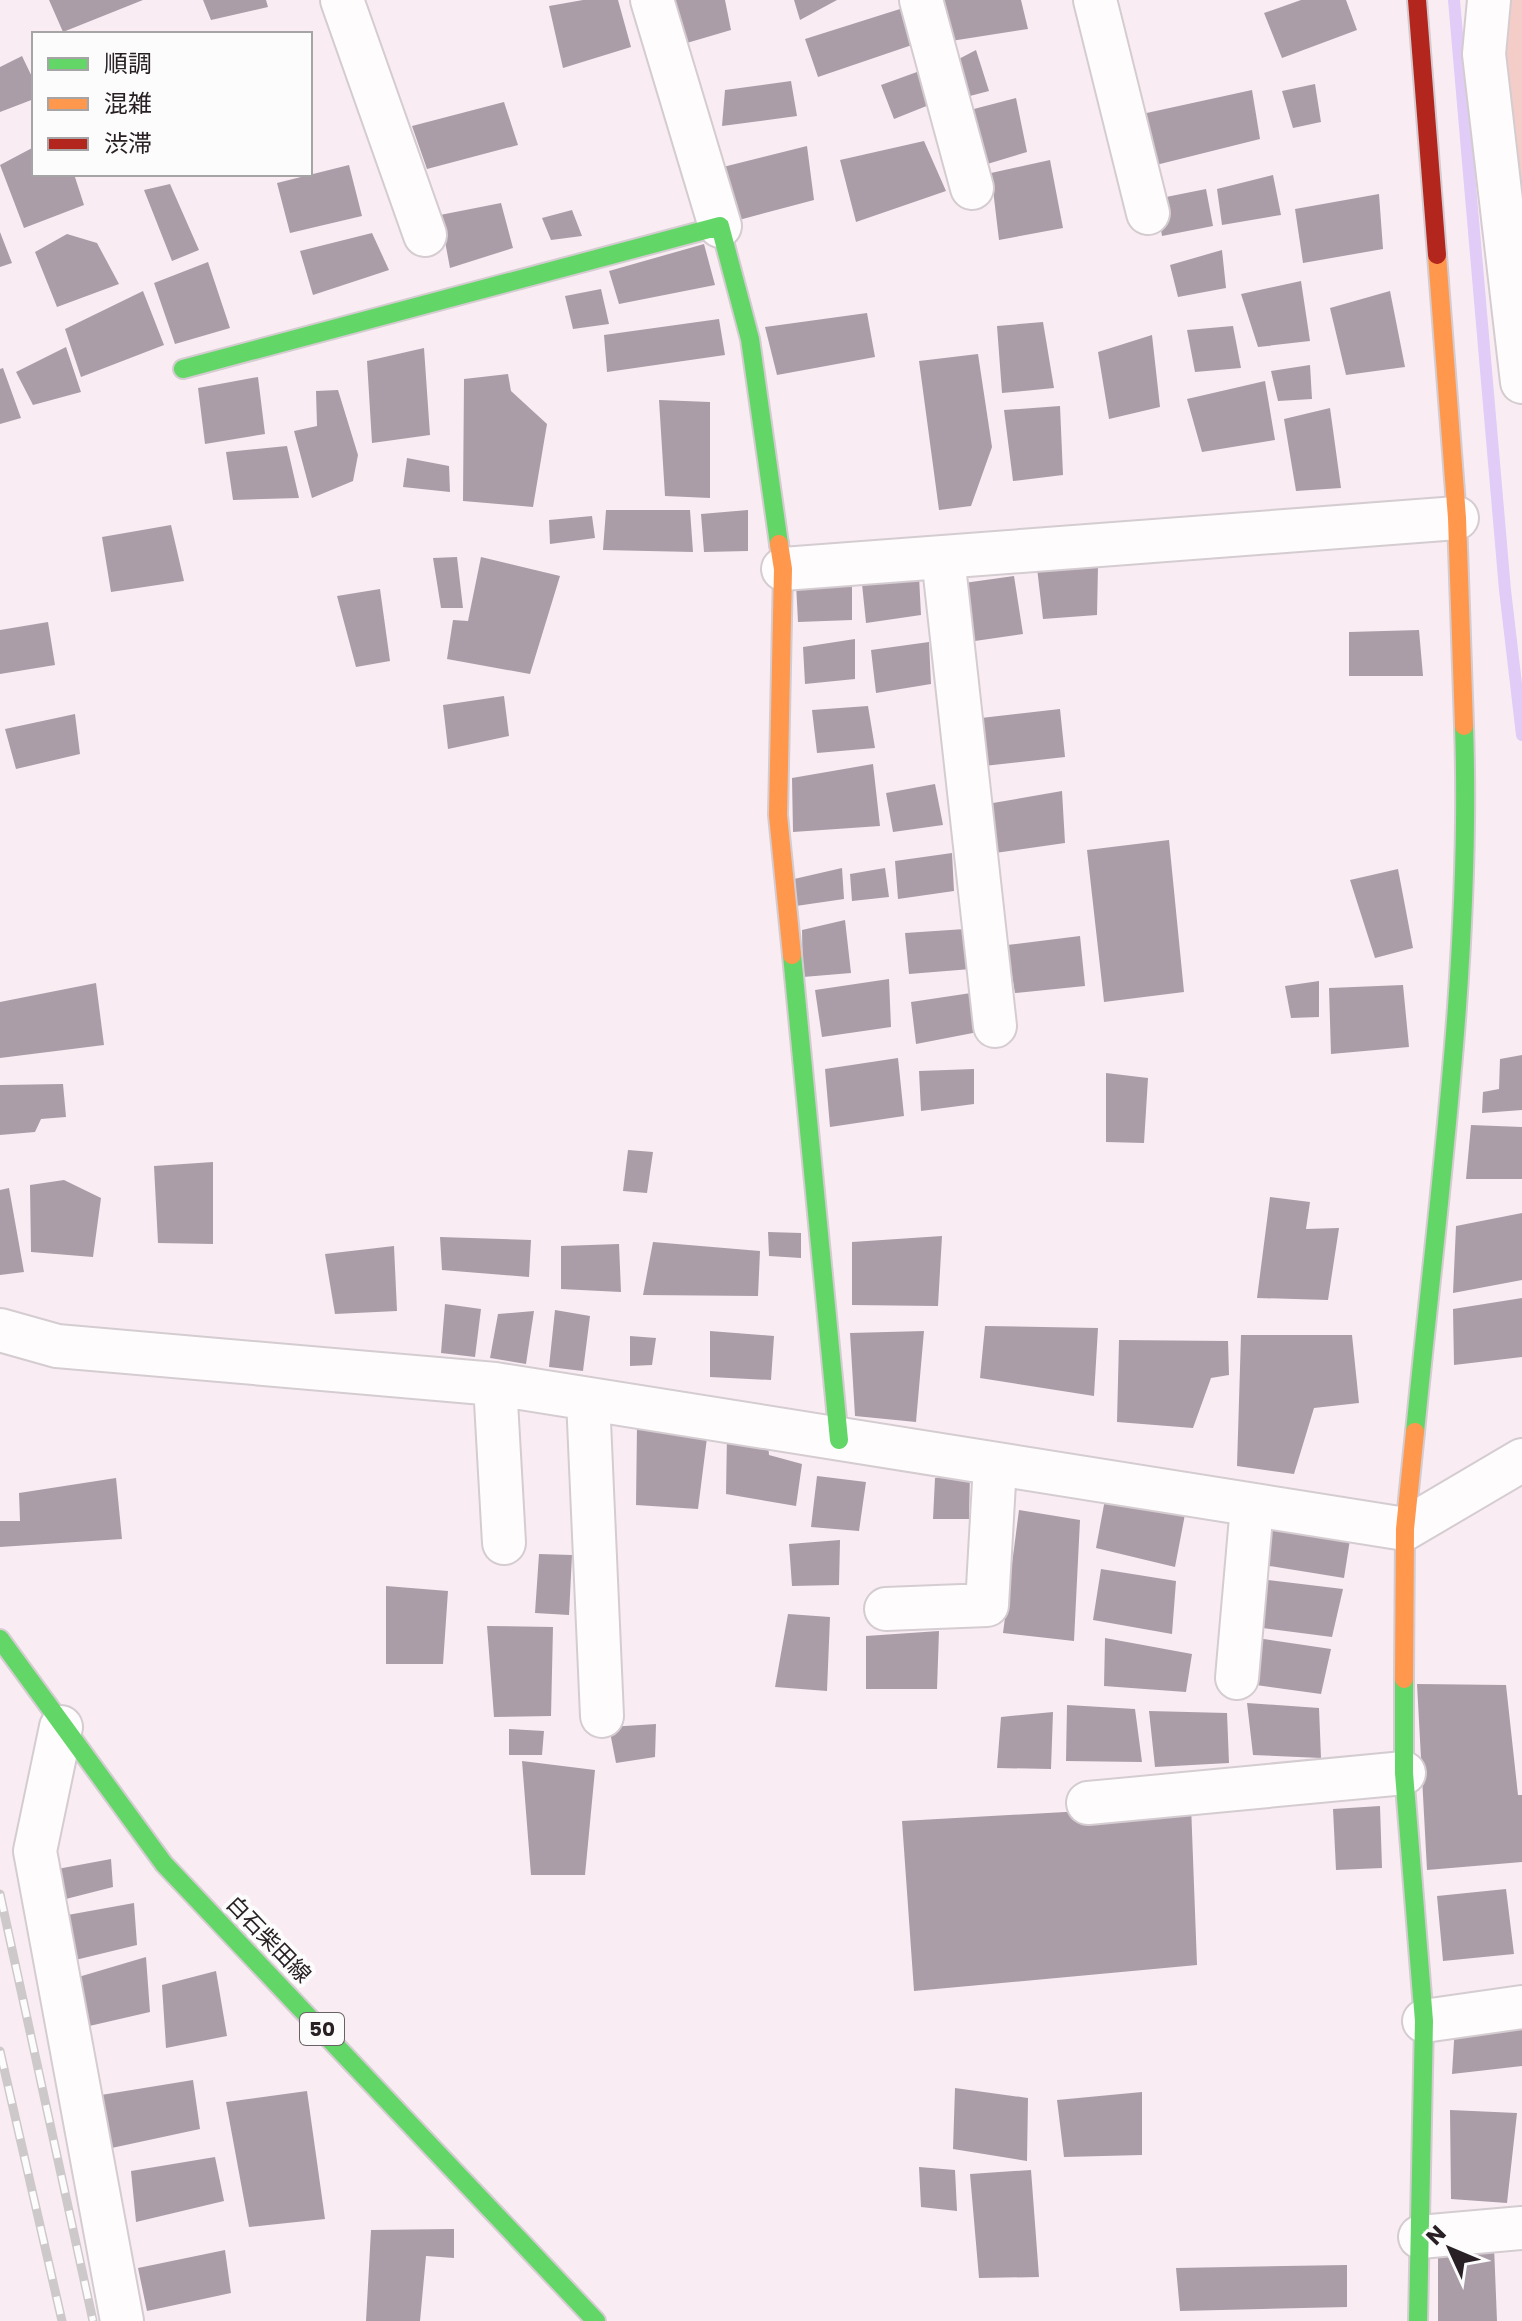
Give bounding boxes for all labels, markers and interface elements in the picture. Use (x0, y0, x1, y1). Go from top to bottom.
legend (32, 32, 312, 176)
text: 順調 (104, 47, 152, 80)
text: 混雑 (104, 87, 152, 120)
text: 渋滞 (104, 127, 152, 160)
street label: 白石柴田線 (219, 1889, 318, 1990)
road number: 50 (300, 2013, 344, 2045)
north arrow (1410, 2209, 1490, 2289)
text: N (1419, 2219, 1453, 2252)

